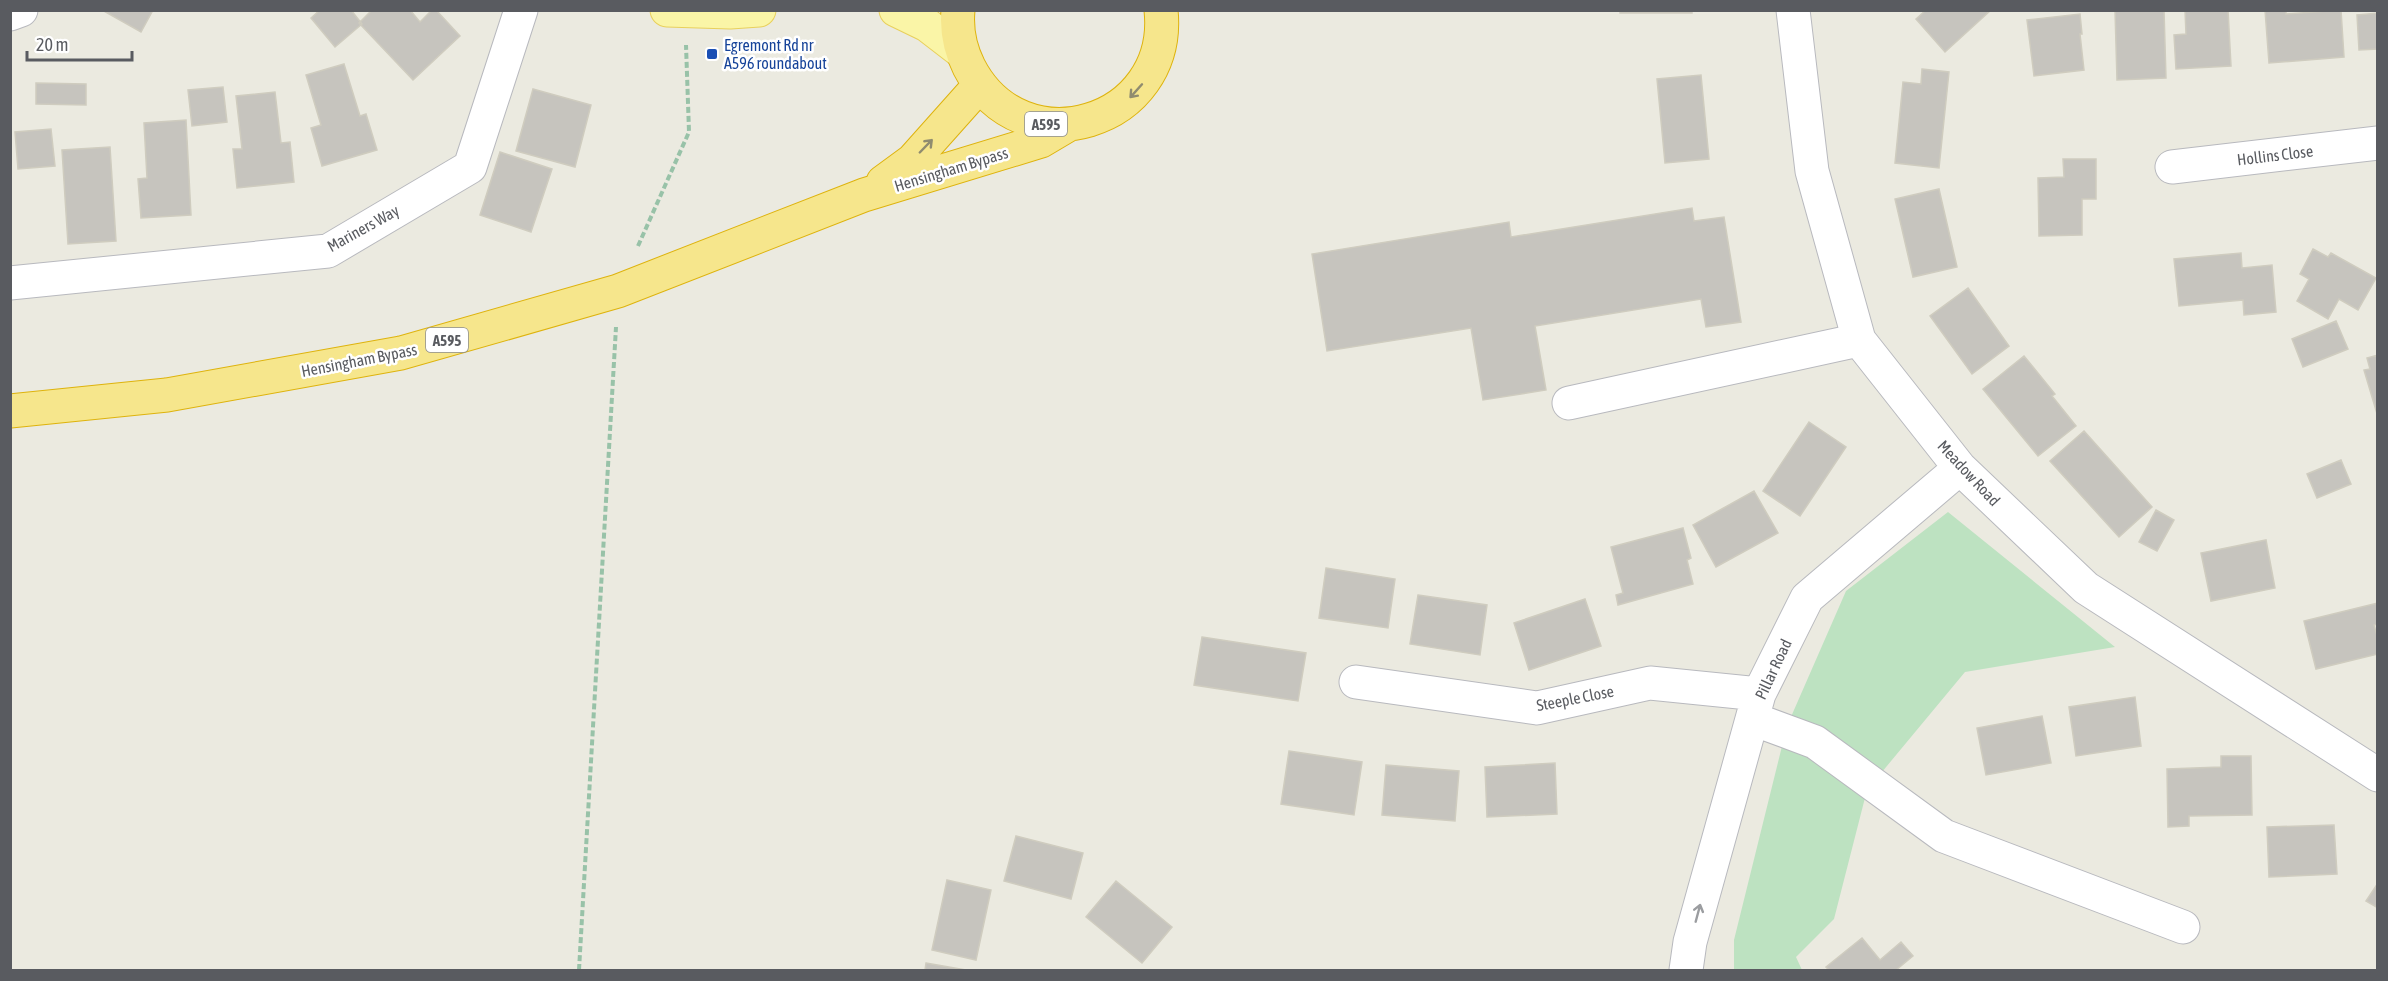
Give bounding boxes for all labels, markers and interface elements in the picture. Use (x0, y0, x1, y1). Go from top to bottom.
scale bar (27, 24, 132, 62)
text: 20 m (36, 34, 68, 55)
place label: Egremont Rd nr A596 roundabout (724, 36, 827, 72)
marker: Egremont Rd nr A596 roundabout (705, 47, 719, 61)
one-way arrow (1129, 83, 1143, 98)
road number: A595 (1025, 112, 1067, 136)
one-way arrow (919, 139, 934, 154)
street label: Hollins Close (2236, 141, 2314, 169)
street label: Hensingham Bypass (892, 143, 1011, 196)
street label: Mariners Way (324, 201, 403, 256)
road number: A595 (426, 328, 468, 352)
street label: Hensingham Bypass (300, 340, 419, 381)
street label: Meadow Road (1934, 437, 2004, 509)
street label: Pillar Road (1751, 636, 1795, 702)
street label: Steeple Close (1535, 682, 1615, 715)
one-way arrow (1693, 904, 1704, 923)

